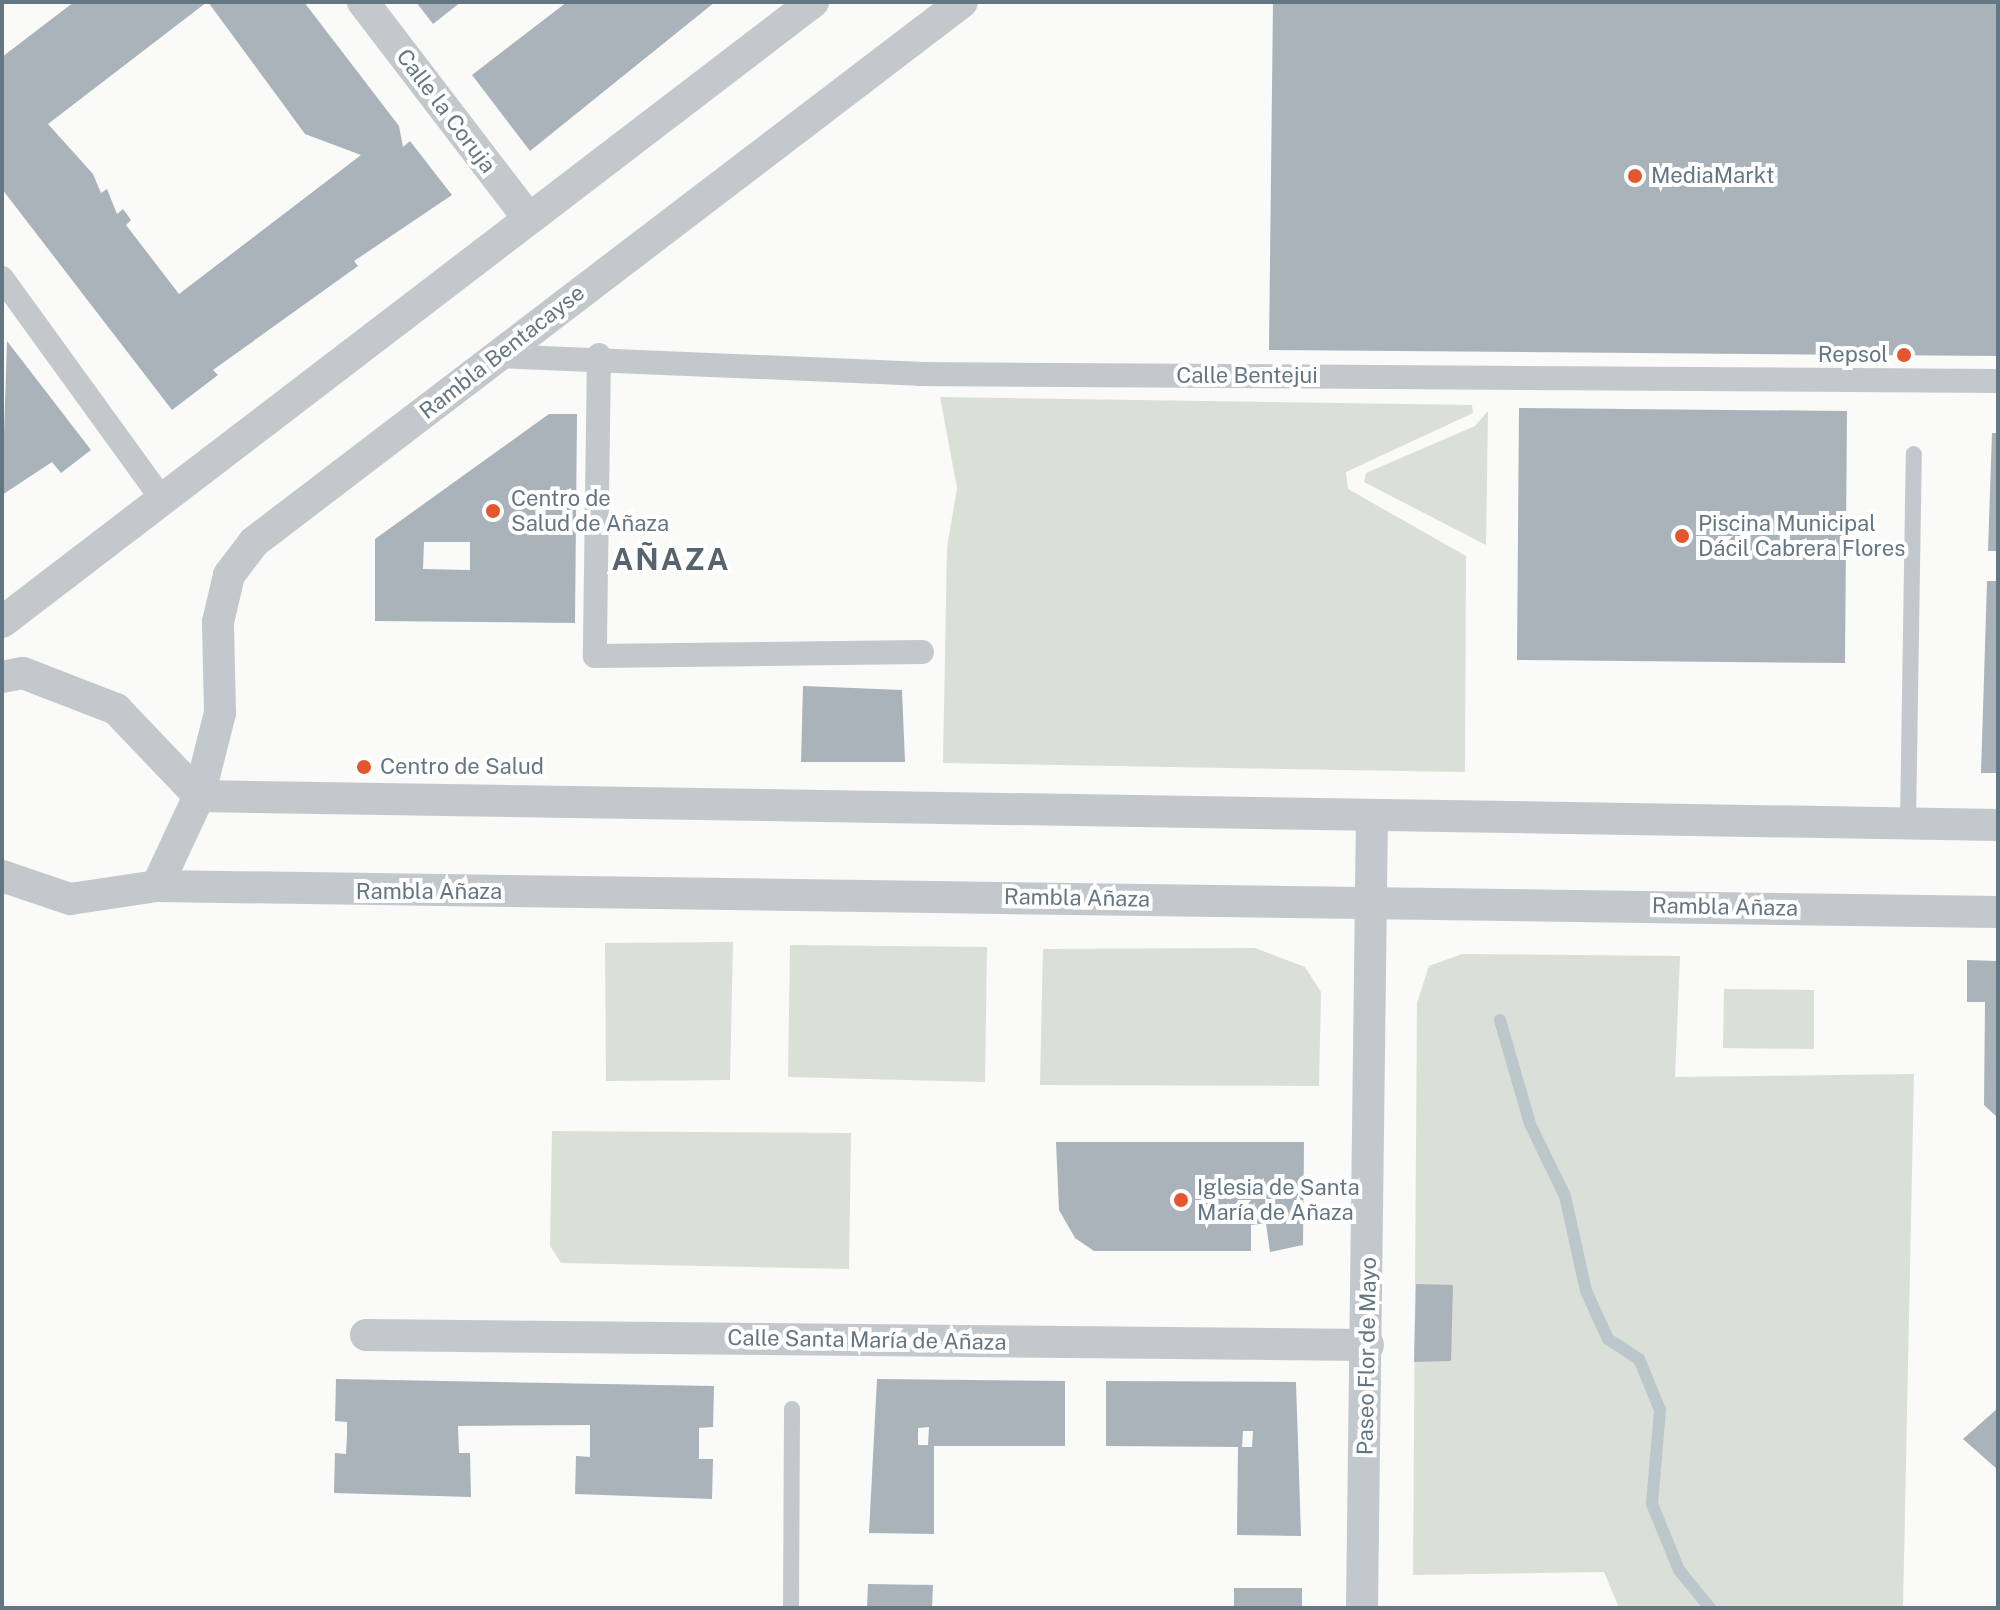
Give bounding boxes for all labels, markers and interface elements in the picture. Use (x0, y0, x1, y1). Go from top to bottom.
street label: Calle la Coruja (391, 44, 501, 178)
place label: MediaMarkt (1651, 163, 1774, 189)
marker: MediaMarkt (1626, 167, 1644, 185)
street label: Rambla Bentacayse (414, 279, 590, 425)
place label: Repsol (1818, 342, 1888, 368)
marker: Repsol (1895, 346, 1913, 364)
street label: Calle Bentejui (1176, 363, 1318, 389)
place label: Centro de Salud de Añaza (511, 485, 670, 536)
marker: Centro de Salud de Añaza (482, 500, 504, 522)
place label: Piscina Municipal Dácil Cabrera Flores (1698, 510, 1905, 562)
marker: Piscina Municipal Dácil Cabrera Flores (1673, 527, 1691, 545)
district label: AÑAZA (611, 541, 731, 577)
place label: Centro de Salud (380, 754, 545, 780)
marker: Centro de Salud (355, 758, 373, 776)
street label: Rambla Añaza (356, 879, 502, 905)
street label: Rambla Añaza (1004, 884, 1150, 912)
street label: Rambla Añaza (1652, 893, 1798, 921)
place label: Iglesia de Santa María de Añaza (1197, 1174, 1360, 1226)
marker: Iglesia de Santa María de Añaza (1172, 1191, 1190, 1209)
street label: Paseo Flor de Mayo (1352, 1256, 1382, 1456)
street label: Calle Santa María de Añaza (727, 1324, 1007, 1356)

